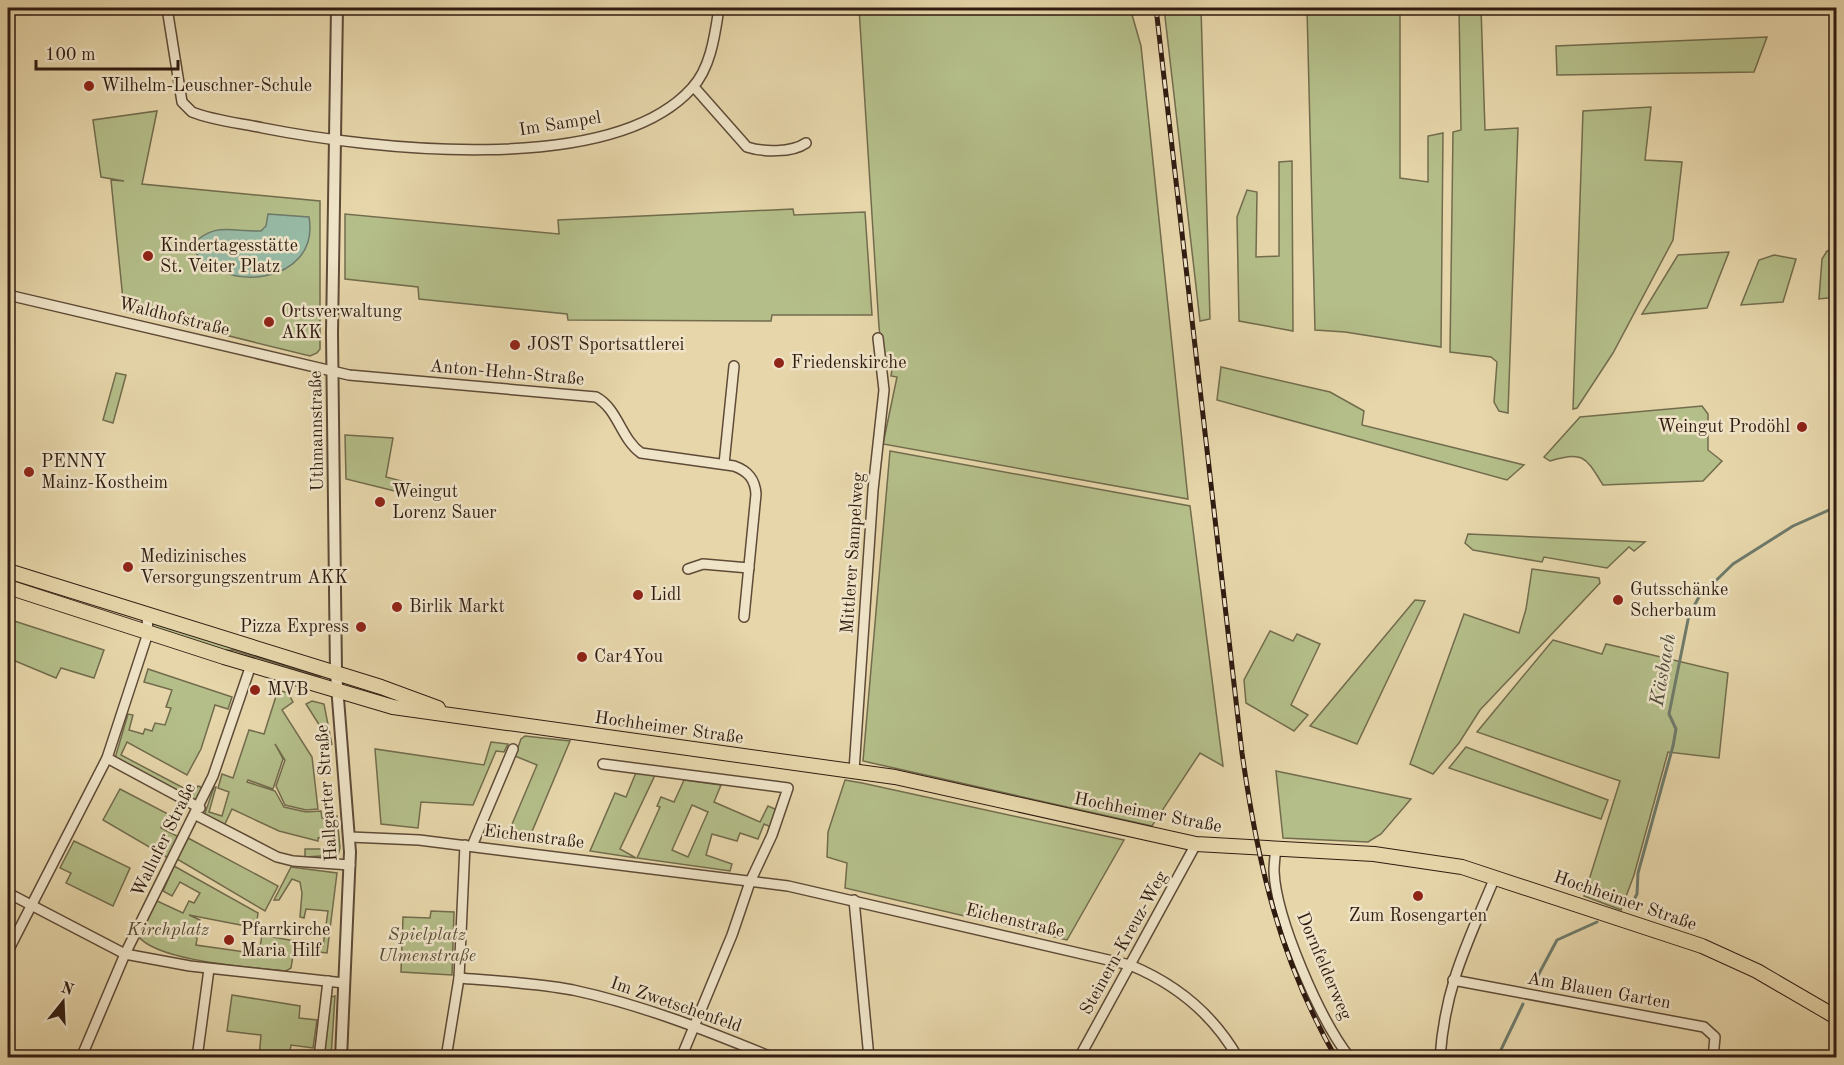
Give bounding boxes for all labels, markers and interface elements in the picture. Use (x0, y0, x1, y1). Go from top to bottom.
scale bar (36, 33, 178, 71)
text: 100 m (45, 46, 96, 64)
place label: Wilhelm-Leuschner-Schule (101, 77, 312, 95)
marker: Wilhelm-Leuschner-Schule (82, 79, 96, 93)
street label: Im Sampel (517, 109, 603, 139)
place label: Kindertagesstätte St. Veiter Platz (160, 237, 298, 276)
marker: Kindertagesstätte St. Veiter Platz (141, 249, 155, 263)
street label: Waldhofstraße (117, 295, 231, 339)
place label: Ortsverwaltung AKK (281, 303, 402, 342)
marker: Ortsverwaltung AKK (262, 315, 276, 329)
place label: JOST Sportsattlerei (527, 336, 685, 354)
marker: JOST Sportsattlerei (508, 338, 522, 352)
place label: Friedenskirche (791, 354, 906, 372)
marker: Friedenskirche (772, 356, 786, 370)
street label: Anton-Hehn-Straße (429, 357, 585, 389)
street label: Uthmannstraße (307, 370, 327, 492)
place label: Weingut Prodöhl (1657, 418, 1790, 436)
marker: Weingut Prodöhl (1795, 420, 1809, 434)
place label: PENNY Mainz-Kostheim (41, 453, 168, 492)
marker: PENNY Mainz-Kostheim (22, 465, 36, 479)
street label: Mittlerer Sampelweg (838, 471, 868, 634)
place label: Weingut Lorenz Sauer (392, 483, 497, 522)
marker: Weingut Lorenz Sauer (373, 495, 387, 509)
place label: Medizinisches Versorgungszentrum AKK (140, 548, 348, 587)
marker: Medizinisches Versorgungszentrum AKK (121, 560, 135, 574)
place label: Gutsschänke Scherbaum (1630, 581, 1728, 620)
place label: Lidl (650, 586, 681, 604)
marker: Lidl (631, 588, 645, 602)
marker: Gutsschänke Scherbaum (1611, 593, 1625, 607)
place label: Birlik Markt (409, 598, 505, 616)
marker: Birlik Markt (390, 600, 404, 614)
place label: Pizza Express (240, 618, 349, 636)
marker: Pizza Express (354, 620, 368, 634)
water label: Käsbach (1648, 632, 1680, 709)
place label: Car4You (594, 648, 664, 666)
marker: Car4You (575, 650, 589, 664)
place label: MVB (267, 681, 308, 699)
marker: MVB (248, 683, 262, 697)
street label: Hochheimer Straße (593, 709, 745, 747)
street label: Hallgarter Straße (313, 724, 341, 862)
street label: Wallufer Straße (129, 780, 199, 900)
street label: Hochheimer Straße (1073, 790, 1223, 836)
street label: Eichenstraße (483, 822, 585, 852)
street label: Steinern-Kreuz-Weg (1077, 868, 1171, 1018)
street label: Hochheimer Straße (1551, 868, 1699, 934)
marker: Zum Rosengarten (1411, 889, 1425, 903)
street label: Eichenstraße (964, 901, 1066, 941)
place label: Zum Rosengarten (1349, 907, 1488, 925)
street label: Dornfelderweg (1293, 909, 1355, 1023)
park label: Kirchplatz (126, 921, 209, 939)
place label: Pfarrkirche Maria Hilf (241, 921, 330, 960)
park label: Spielplatz Ulmenstraße (378, 926, 476, 965)
marker: Pfarrkirche Maria Hilf (222, 933, 236, 947)
street label: Am Blauen Garten (1526, 970, 1672, 1013)
north arrow (33, 972, 93, 1032)
street label: Im Zwetschenfeld (608, 974, 744, 1036)
text: N (59, 980, 76, 999)

